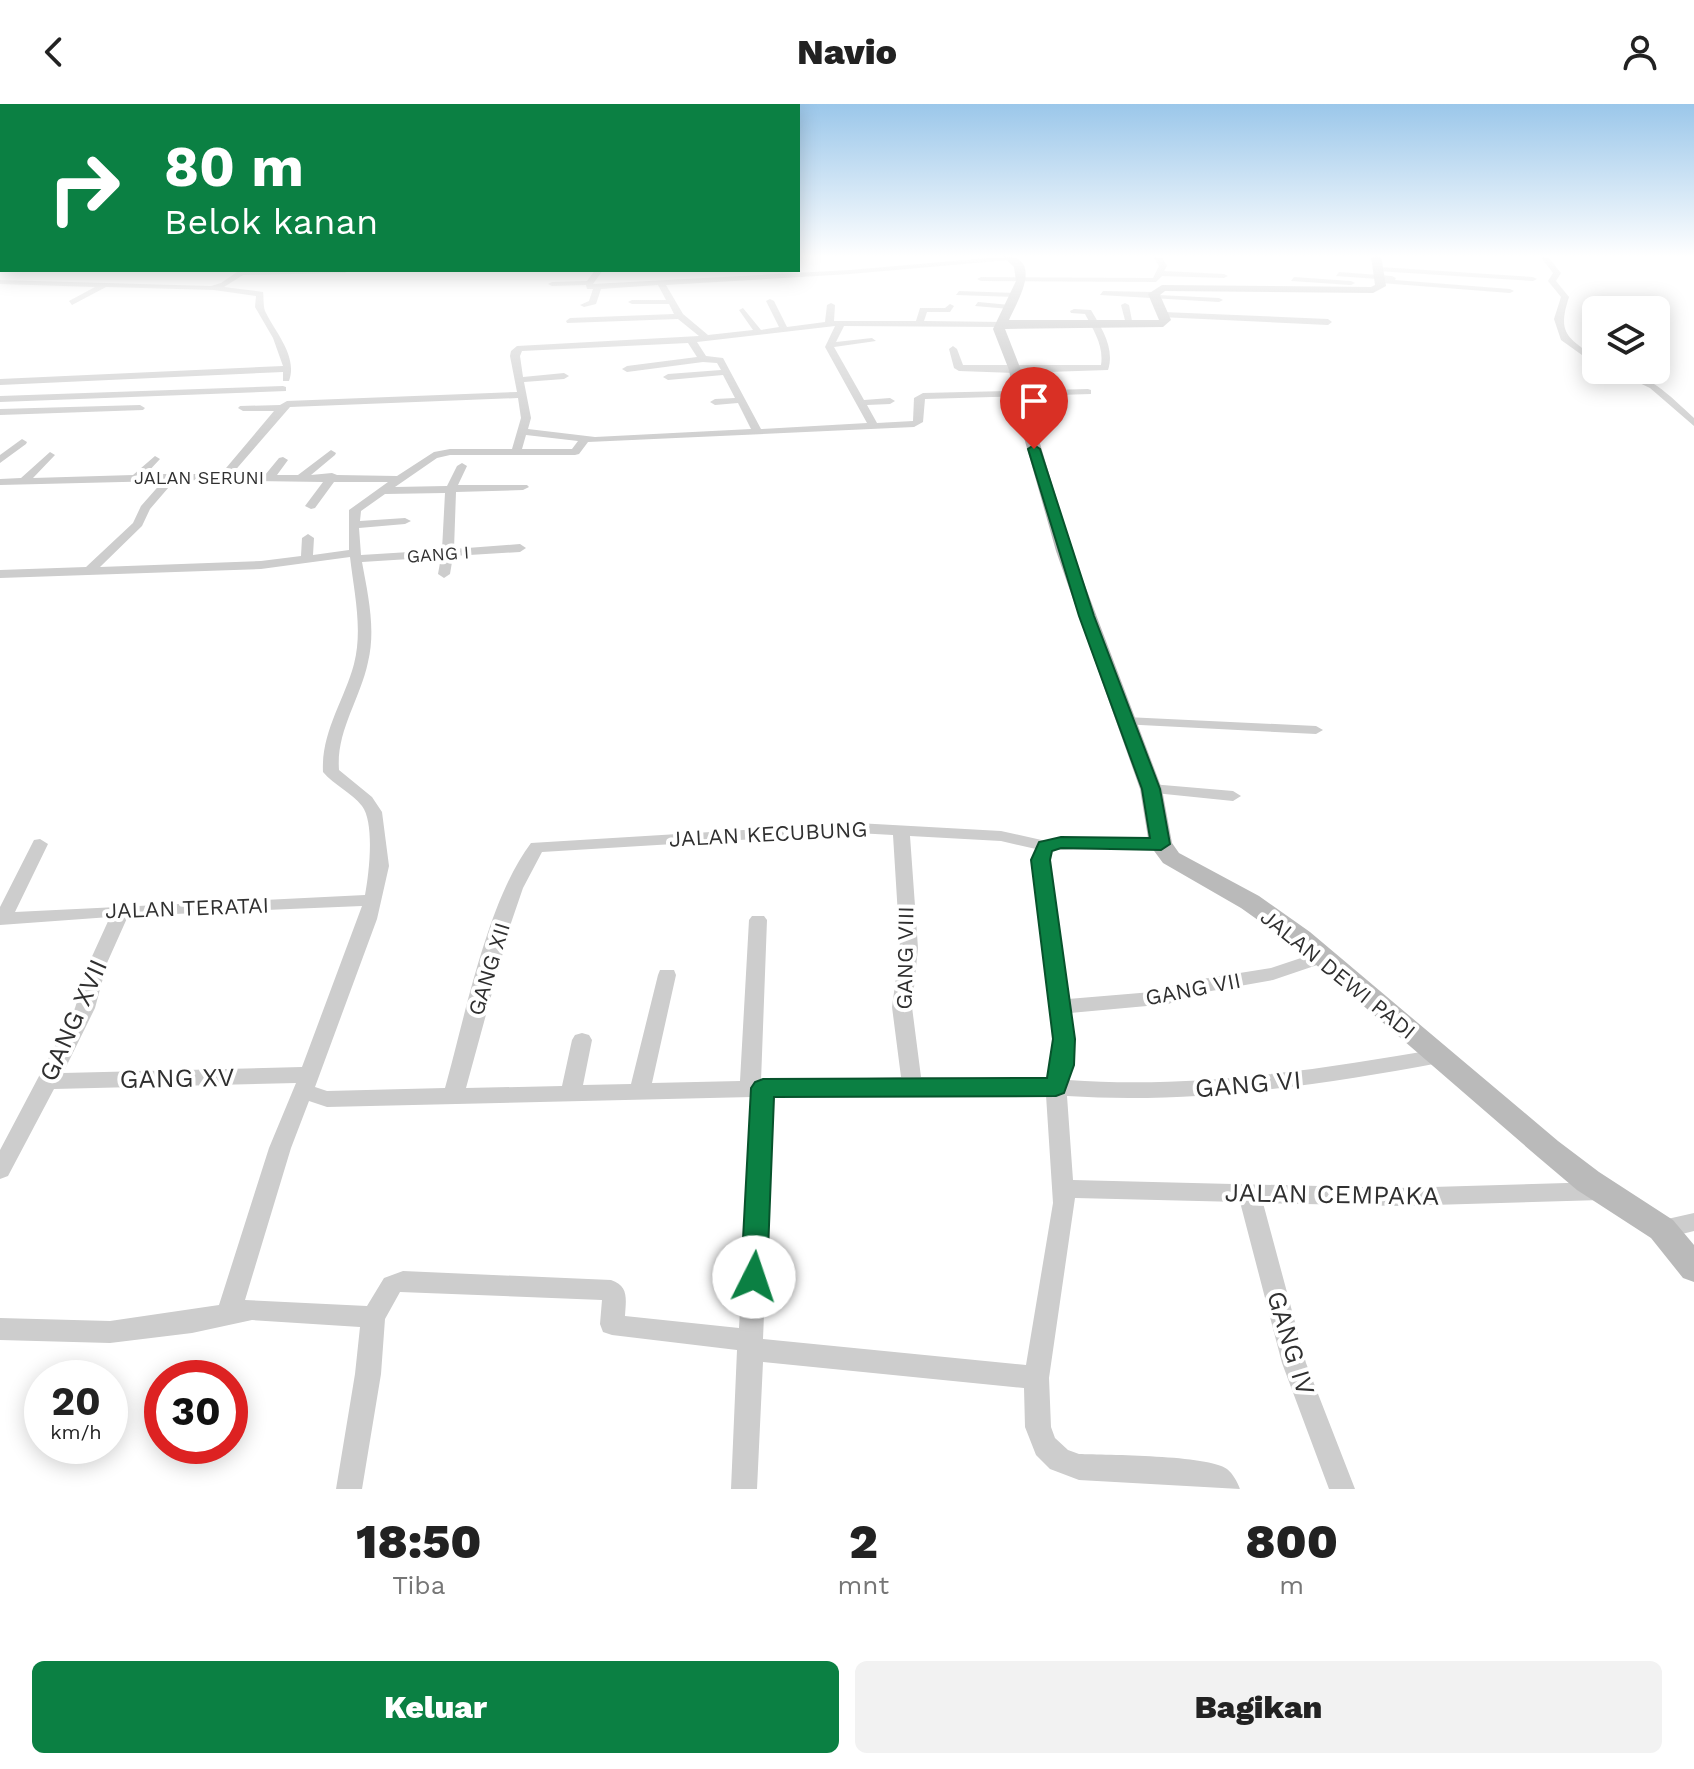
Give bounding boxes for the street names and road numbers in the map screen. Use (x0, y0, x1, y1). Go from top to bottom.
street label: JALAN SERUNI (134, 467, 264, 488)
street label: GANG I (406, 541, 470, 567)
street label: JALAN KECUBUNG (668, 816, 868, 852)
street label: JALAN TERATAI (105, 893, 269, 923)
street label: JALAN DEWI PADI (1255, 904, 1421, 1044)
street label: GANG VIII (892, 906, 918, 1010)
street label: GANG XII (463, 919, 515, 1019)
street label: GANG XVII (33, 954, 113, 1086)
street label: GANG VII (1143, 968, 1243, 1010)
street label: GANG XV (119, 1062, 235, 1094)
street label: GANG VI (1194, 1064, 1302, 1104)
street label: JALAN CEMPAKA (1224, 1177, 1440, 1211)
street label: GANG IV (1261, 1287, 1321, 1399)

